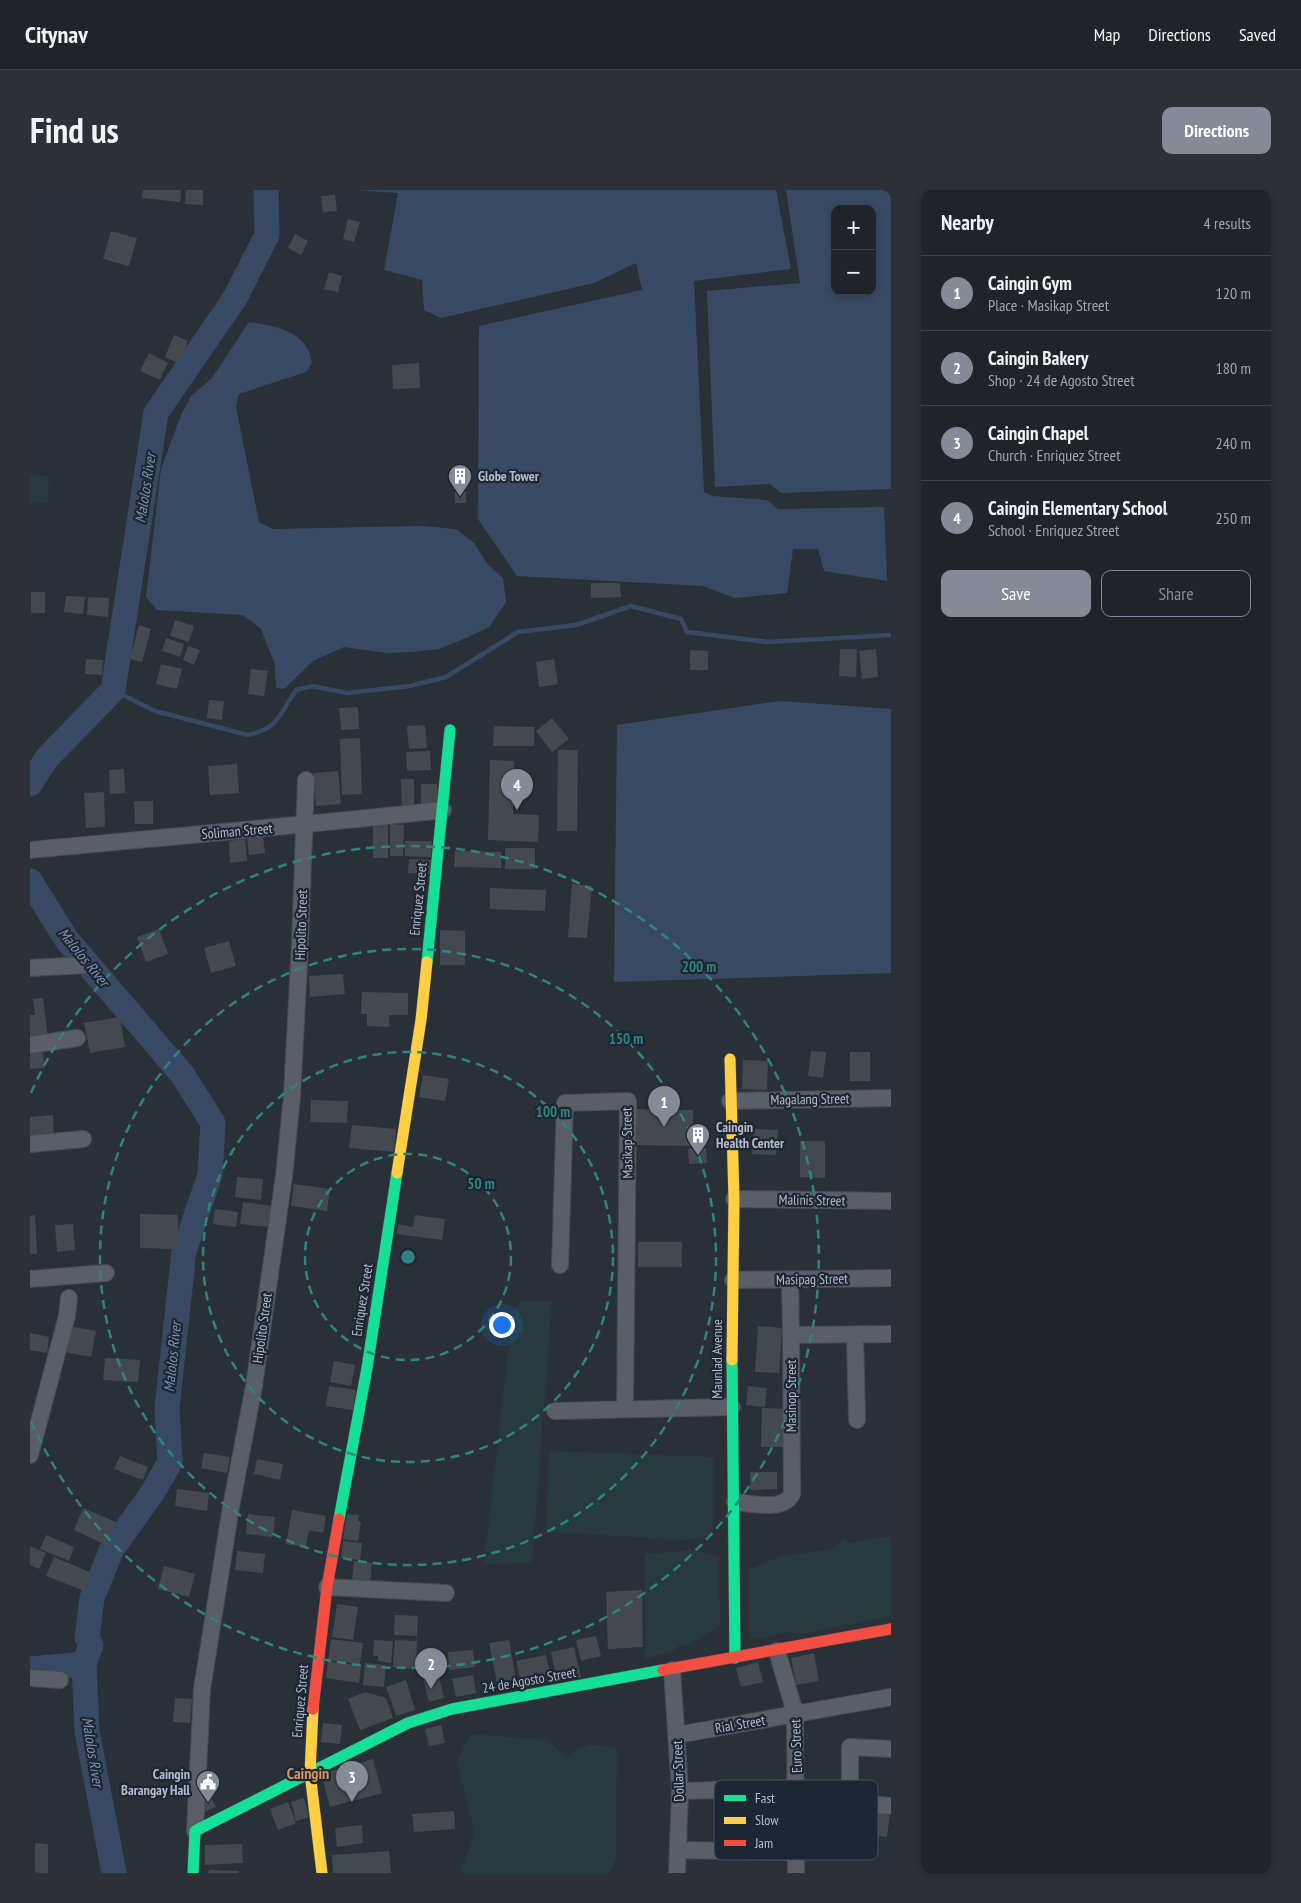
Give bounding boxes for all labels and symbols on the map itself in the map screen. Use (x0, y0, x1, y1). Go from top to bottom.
water label: Malolos River (130, 450, 160, 524)
building icon: Globe Tower (447, 463, 473, 497)
place label: Globe Tower (478, 467, 540, 485)
pin: 4 (501, 769, 533, 810)
street label: Soliman Street (201, 819, 273, 843)
street label: Enriquez Street (405, 861, 431, 936)
street label: Hipolito Street (291, 889, 311, 961)
water label: Malolos River (54, 924, 115, 992)
text: 200 m (682, 957, 716, 976)
text: 150 m (609, 1029, 643, 1048)
pin: 1 (648, 1086, 680, 1127)
street label: Magalang Street (770, 1089, 850, 1109)
text: 100 m (536, 1102, 570, 1121)
street label: Masikap Street (617, 1107, 637, 1179)
place label: Caingin Health Center (716, 1118, 785, 1152)
building icon: Caingin Health Center (685, 1122, 711, 1156)
text: 50 m (467, 1174, 495, 1193)
street label: Malinis Street (779, 1190, 846, 1210)
centre of rings (399, 1248, 417, 1266)
street label: Enriquez Street (347, 1262, 377, 1338)
street label: Masipag Street (776, 1269, 848, 1289)
street label: Hipolito Street (248, 1292, 276, 1364)
your location (489, 1312, 515, 1338)
water label: Malolos River (159, 1319, 185, 1393)
street label: Maunlad Avenue (708, 1319, 726, 1399)
street label: Masinop Street (782, 1360, 800, 1432)
pin: 2 (415, 1648, 447, 1689)
street label: Enriquez Street (288, 1663, 312, 1738)
street label: 24 de Agosto Street (481, 1663, 577, 1697)
street label: Rial Street (714, 1711, 767, 1737)
water label: Malolos River (78, 1716, 108, 1790)
street label: Euro Street (786, 1719, 806, 1773)
street label: Dollar Street (668, 1740, 688, 1802)
pin: 3 (336, 1761, 368, 1802)
district label: Caingin (287, 1763, 329, 1783)
place label: Caingin Barangay Hall (121, 1765, 191, 1799)
public building icon: Caingin Barangay Hall (195, 1769, 221, 1803)
legend (714, 1780, 878, 1860)
text: Fast (755, 1789, 775, 1807)
text: Slow (755, 1811, 779, 1829)
text: Jam (754, 1834, 773, 1852)

